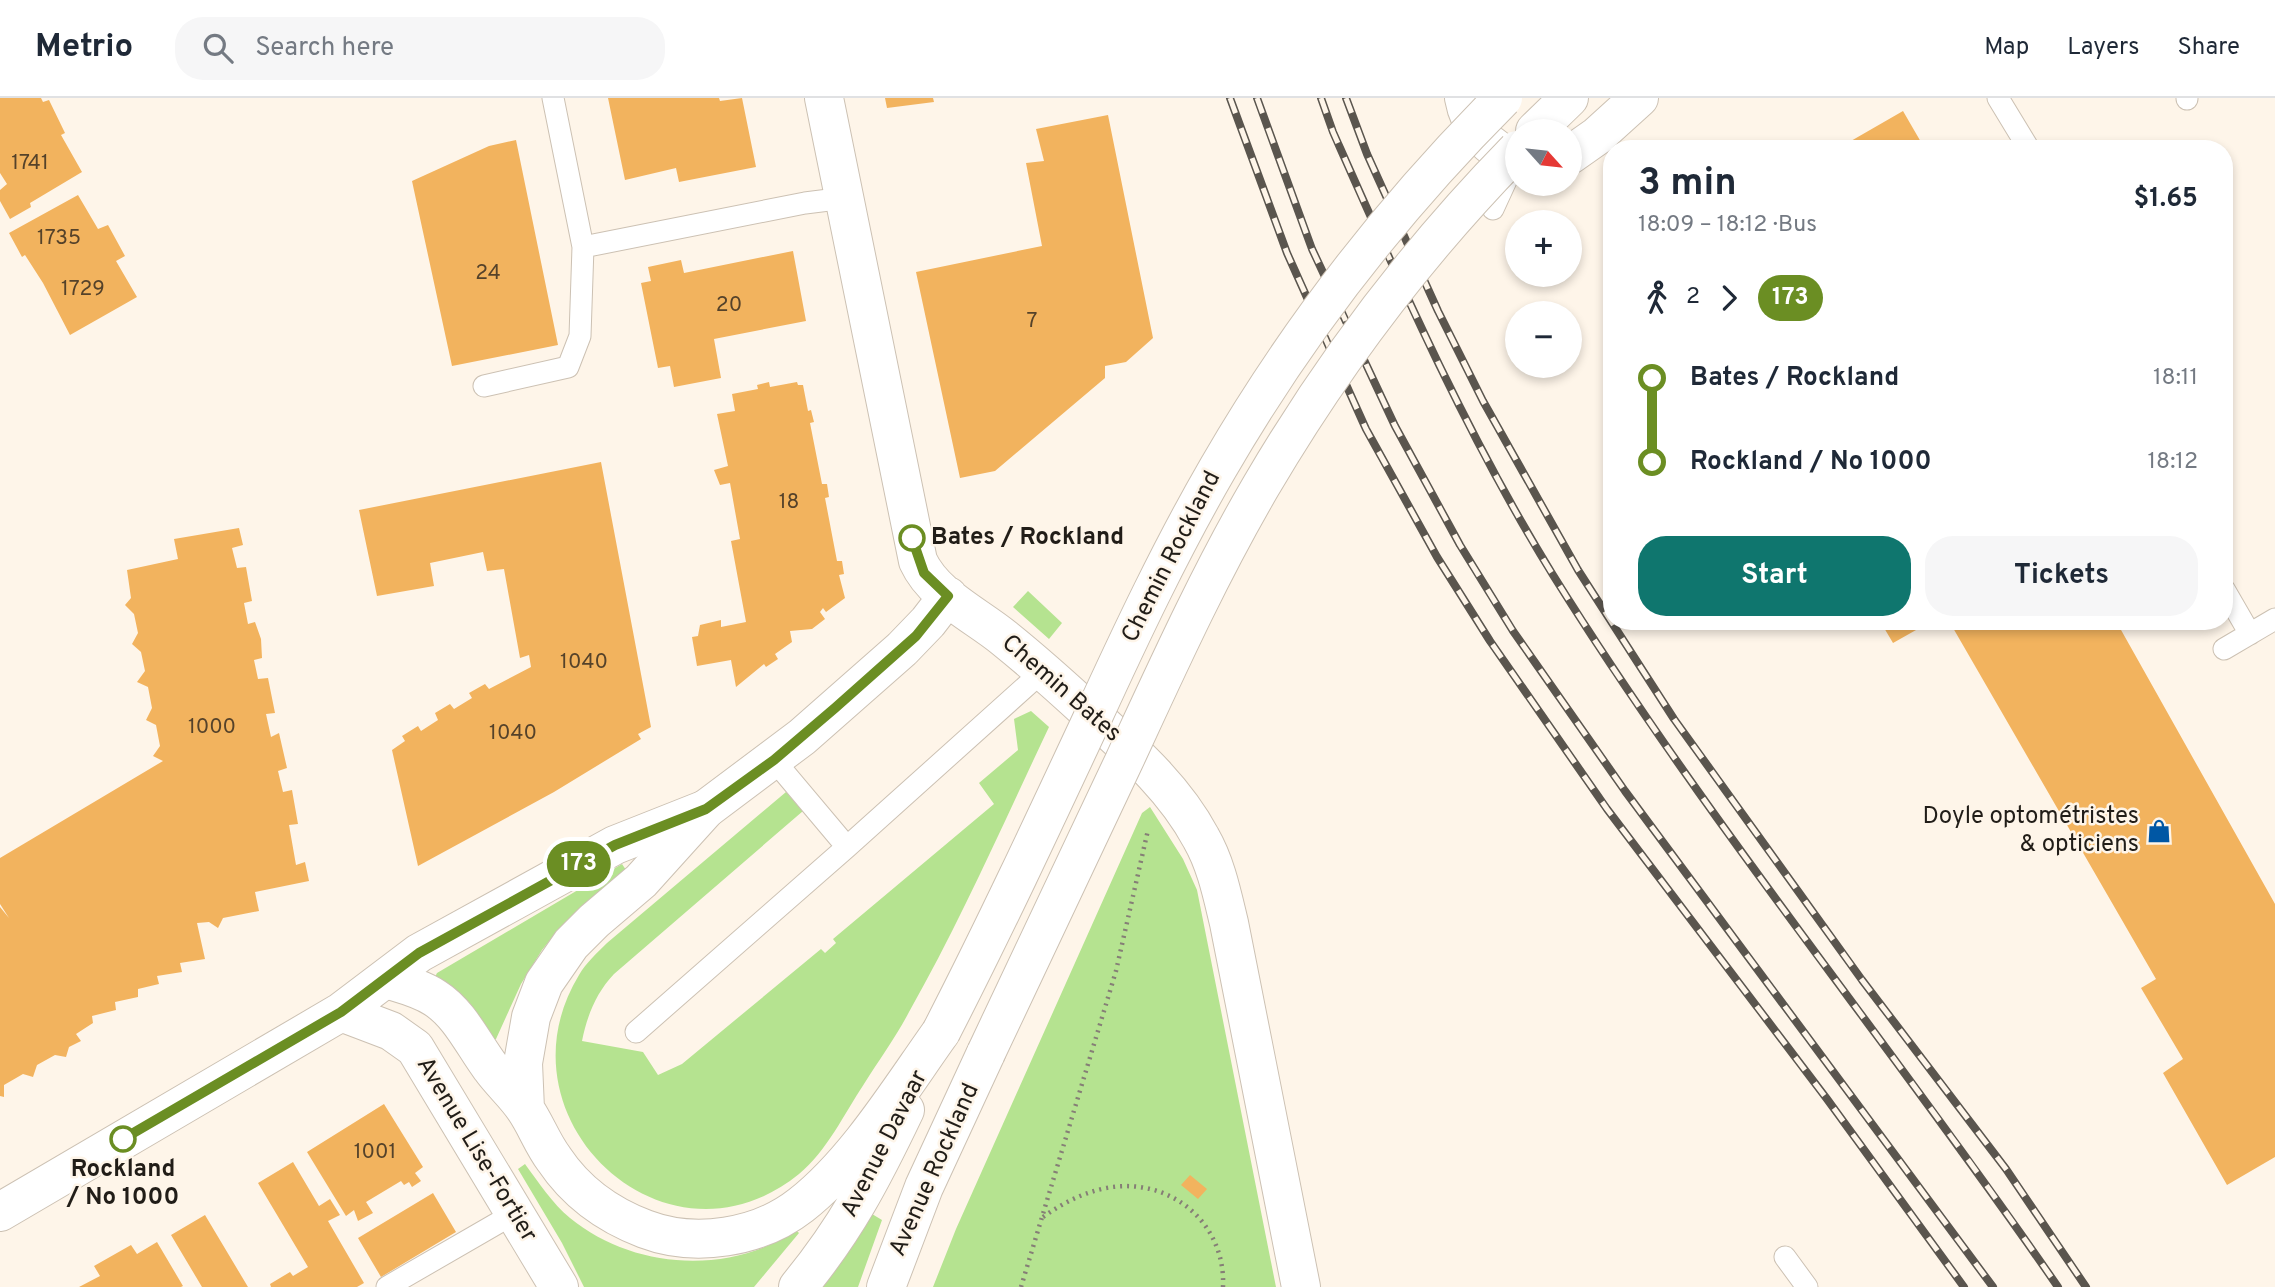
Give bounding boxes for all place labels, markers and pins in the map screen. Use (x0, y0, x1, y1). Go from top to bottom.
place label: Bates / Rockland (931, 523, 1124, 553)
marker: Bates / Rockland (899, 525, 925, 551)
place label: Doyle optométristes & opticiens (1923, 802, 2139, 860)
shop icon: Doyle optométristes & opticiens (2145, 817, 2173, 845)
marker: Rockland / No 1000 (110, 1126, 136, 1152)
place label: Rockland / No 1000 (66, 1155, 179, 1213)

